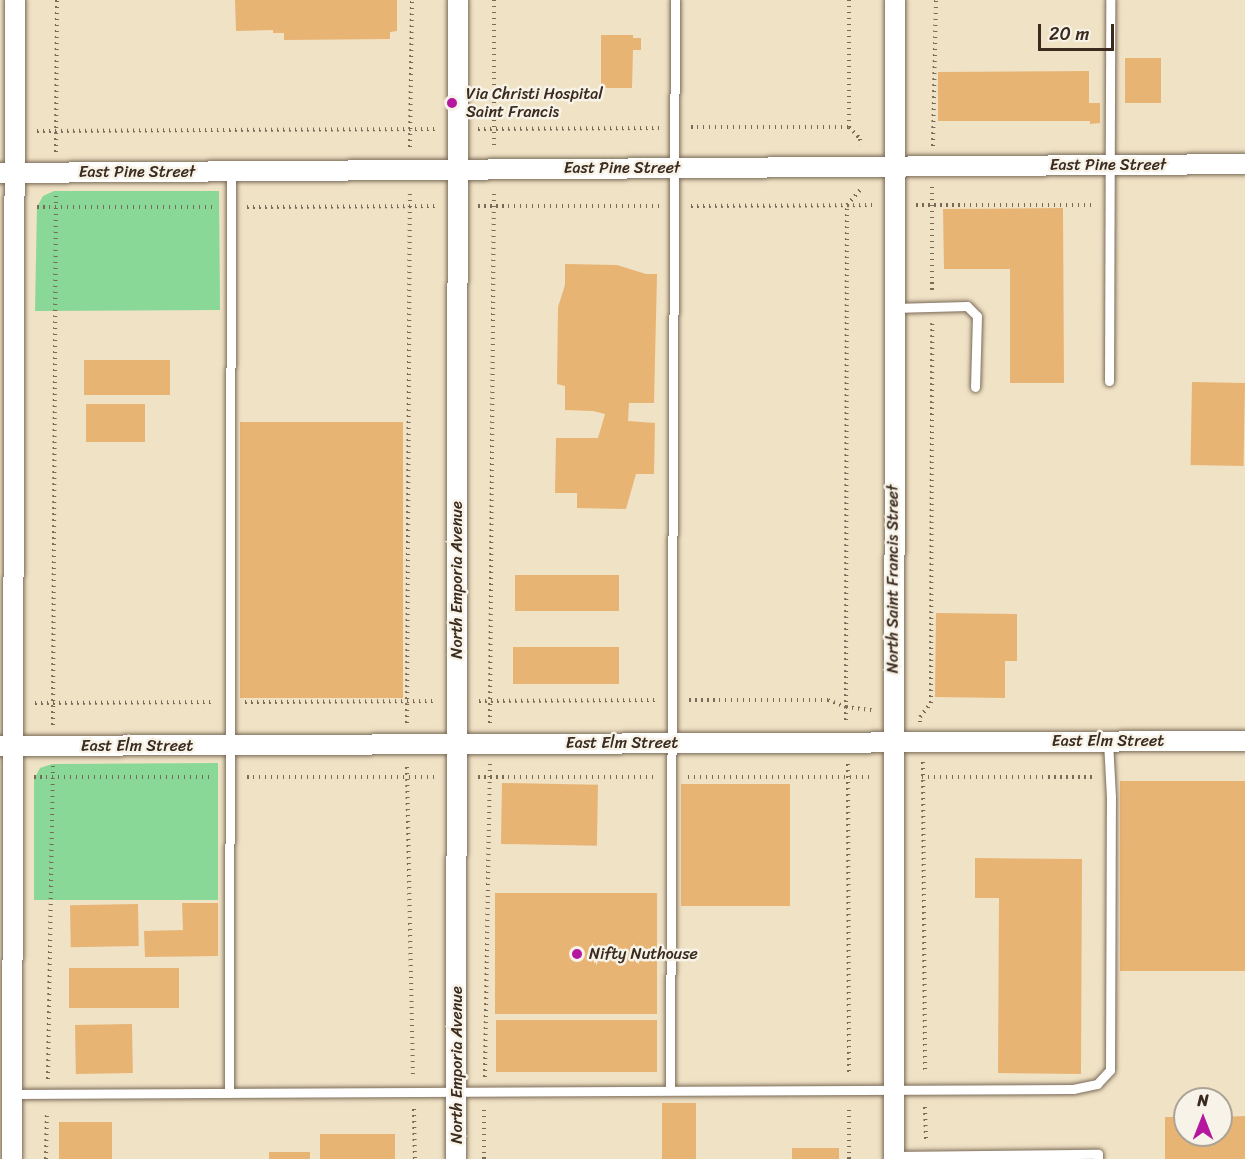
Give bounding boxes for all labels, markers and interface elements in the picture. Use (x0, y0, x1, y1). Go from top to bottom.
scale bar (1041, 12, 1118, 50)
text: 20 m (1049, 18, 1089, 50)
place label: Via Christi Hospital Saint Francis (466, 84, 602, 122)
marker: Via Christi Hospital Saint Francis (443, 94, 461, 112)
street label: East Pine Street (1049, 155, 1167, 175)
street label: East Pine Street (563, 158, 681, 178)
street label: East Pine Street (78, 162, 196, 182)
street label: North Saint Francis Street (883, 484, 903, 674)
street label: North Emporia Avenue (447, 501, 467, 659)
street label: East Elm Street (1052, 731, 1164, 751)
street label: East Elm Street (566, 733, 678, 753)
street label: East Elm Street (81, 736, 193, 756)
place label: Nifty Nuthouse (589, 944, 697, 964)
marker: Nifty Nuthouse (570, 947, 584, 961)
street label: North Emporia Avenue (447, 986, 467, 1144)
text: N (1197, 1086, 1209, 1115)
north arrow (1173, 1087, 1233, 1147)

